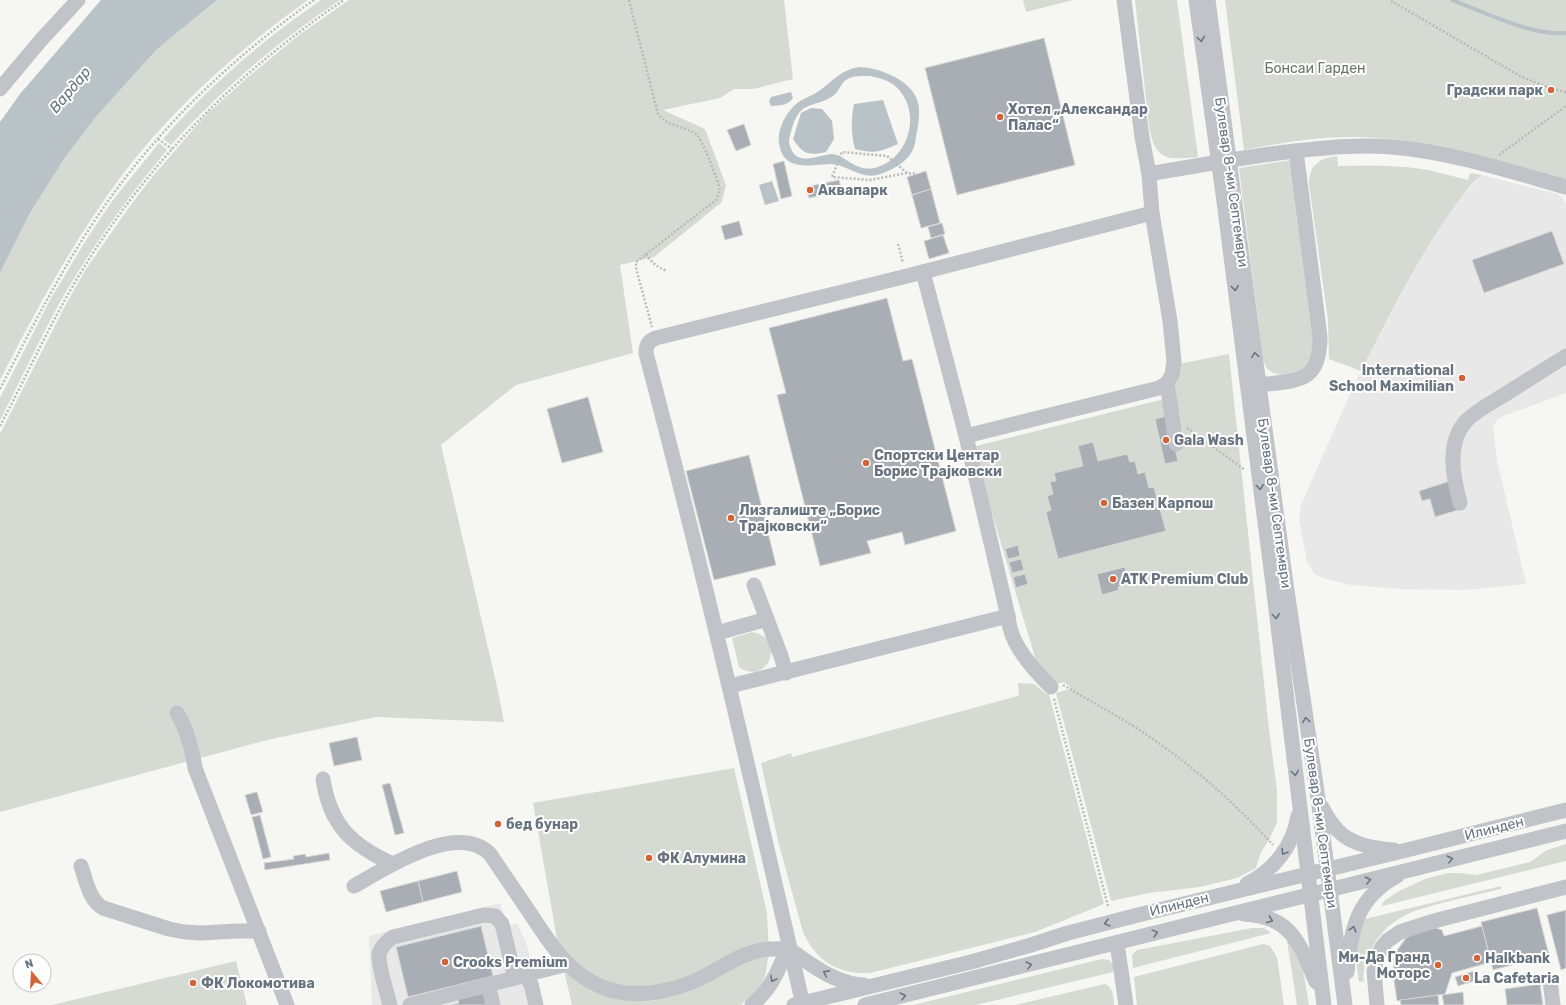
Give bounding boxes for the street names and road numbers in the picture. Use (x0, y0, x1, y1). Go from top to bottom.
street label: Булевар 8-ми Септември (1211, 96, 1252, 268)
street label: Булевар 8-ми Септември (1254, 417, 1295, 589)
street label: Булевар 8-ми Септември (1300, 737, 1341, 909)
street label: Илинден (1463, 813, 1525, 844)
street label: Илинден (1148, 889, 1210, 920)

